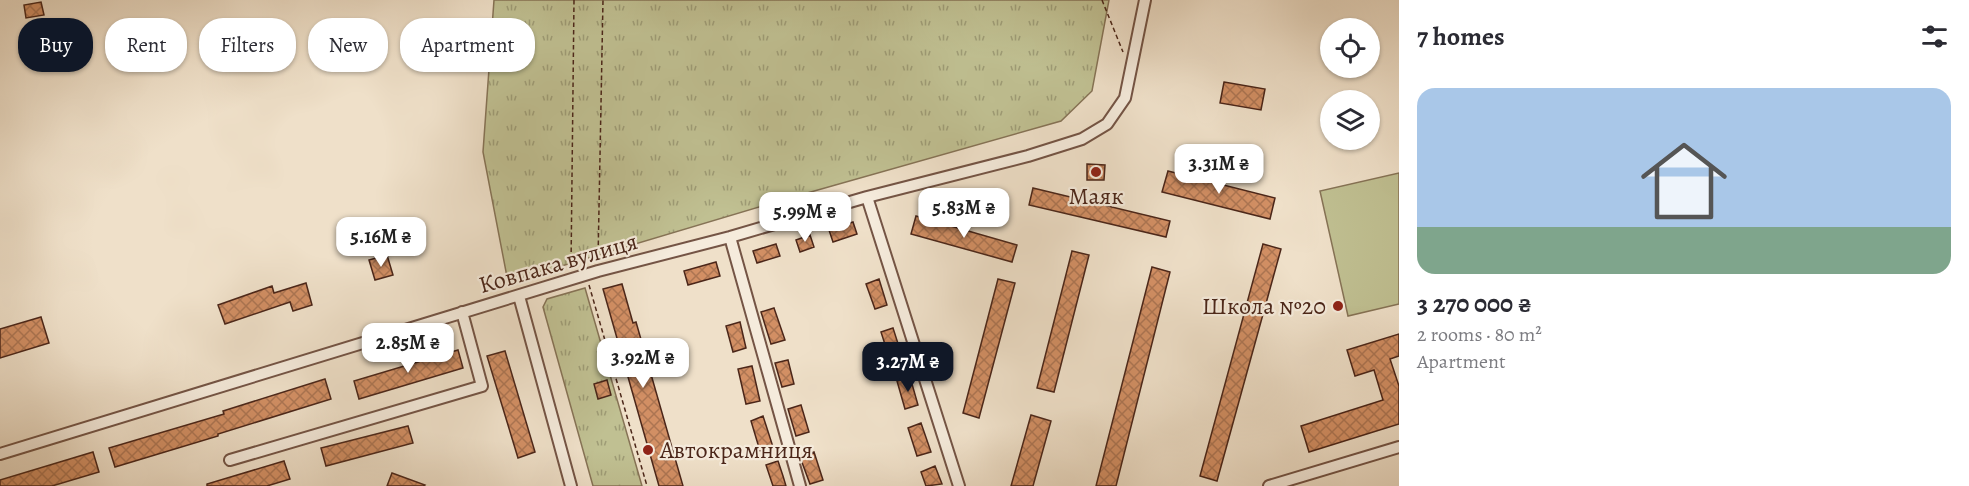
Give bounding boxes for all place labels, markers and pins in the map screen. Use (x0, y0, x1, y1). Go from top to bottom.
pin: 3.31M ₴ (1164, 144, 1274, 195)
marker: Маяк (1089, 165, 1103, 179)
place label: Маяк (1068, 180, 1124, 212)
pin: 5.83M ₴ (909, 188, 1019, 239)
pin: 5.99M ₴ (750, 192, 860, 243)
pin: 5.16M ₴ (326, 217, 436, 268)
place label: Школа №20 (1202, 290, 1326, 322)
marker: Школа №20 (1331, 299, 1345, 313)
pin: 2.85M ₴ (353, 323, 463, 374)
pin: 3.92M ₴ (588, 338, 698, 389)
pin: 3.27M ₴ (853, 342, 963, 393)
place label: Автокрамниця (659, 434, 813, 466)
marker: Автокрамниця (641, 443, 655, 457)

